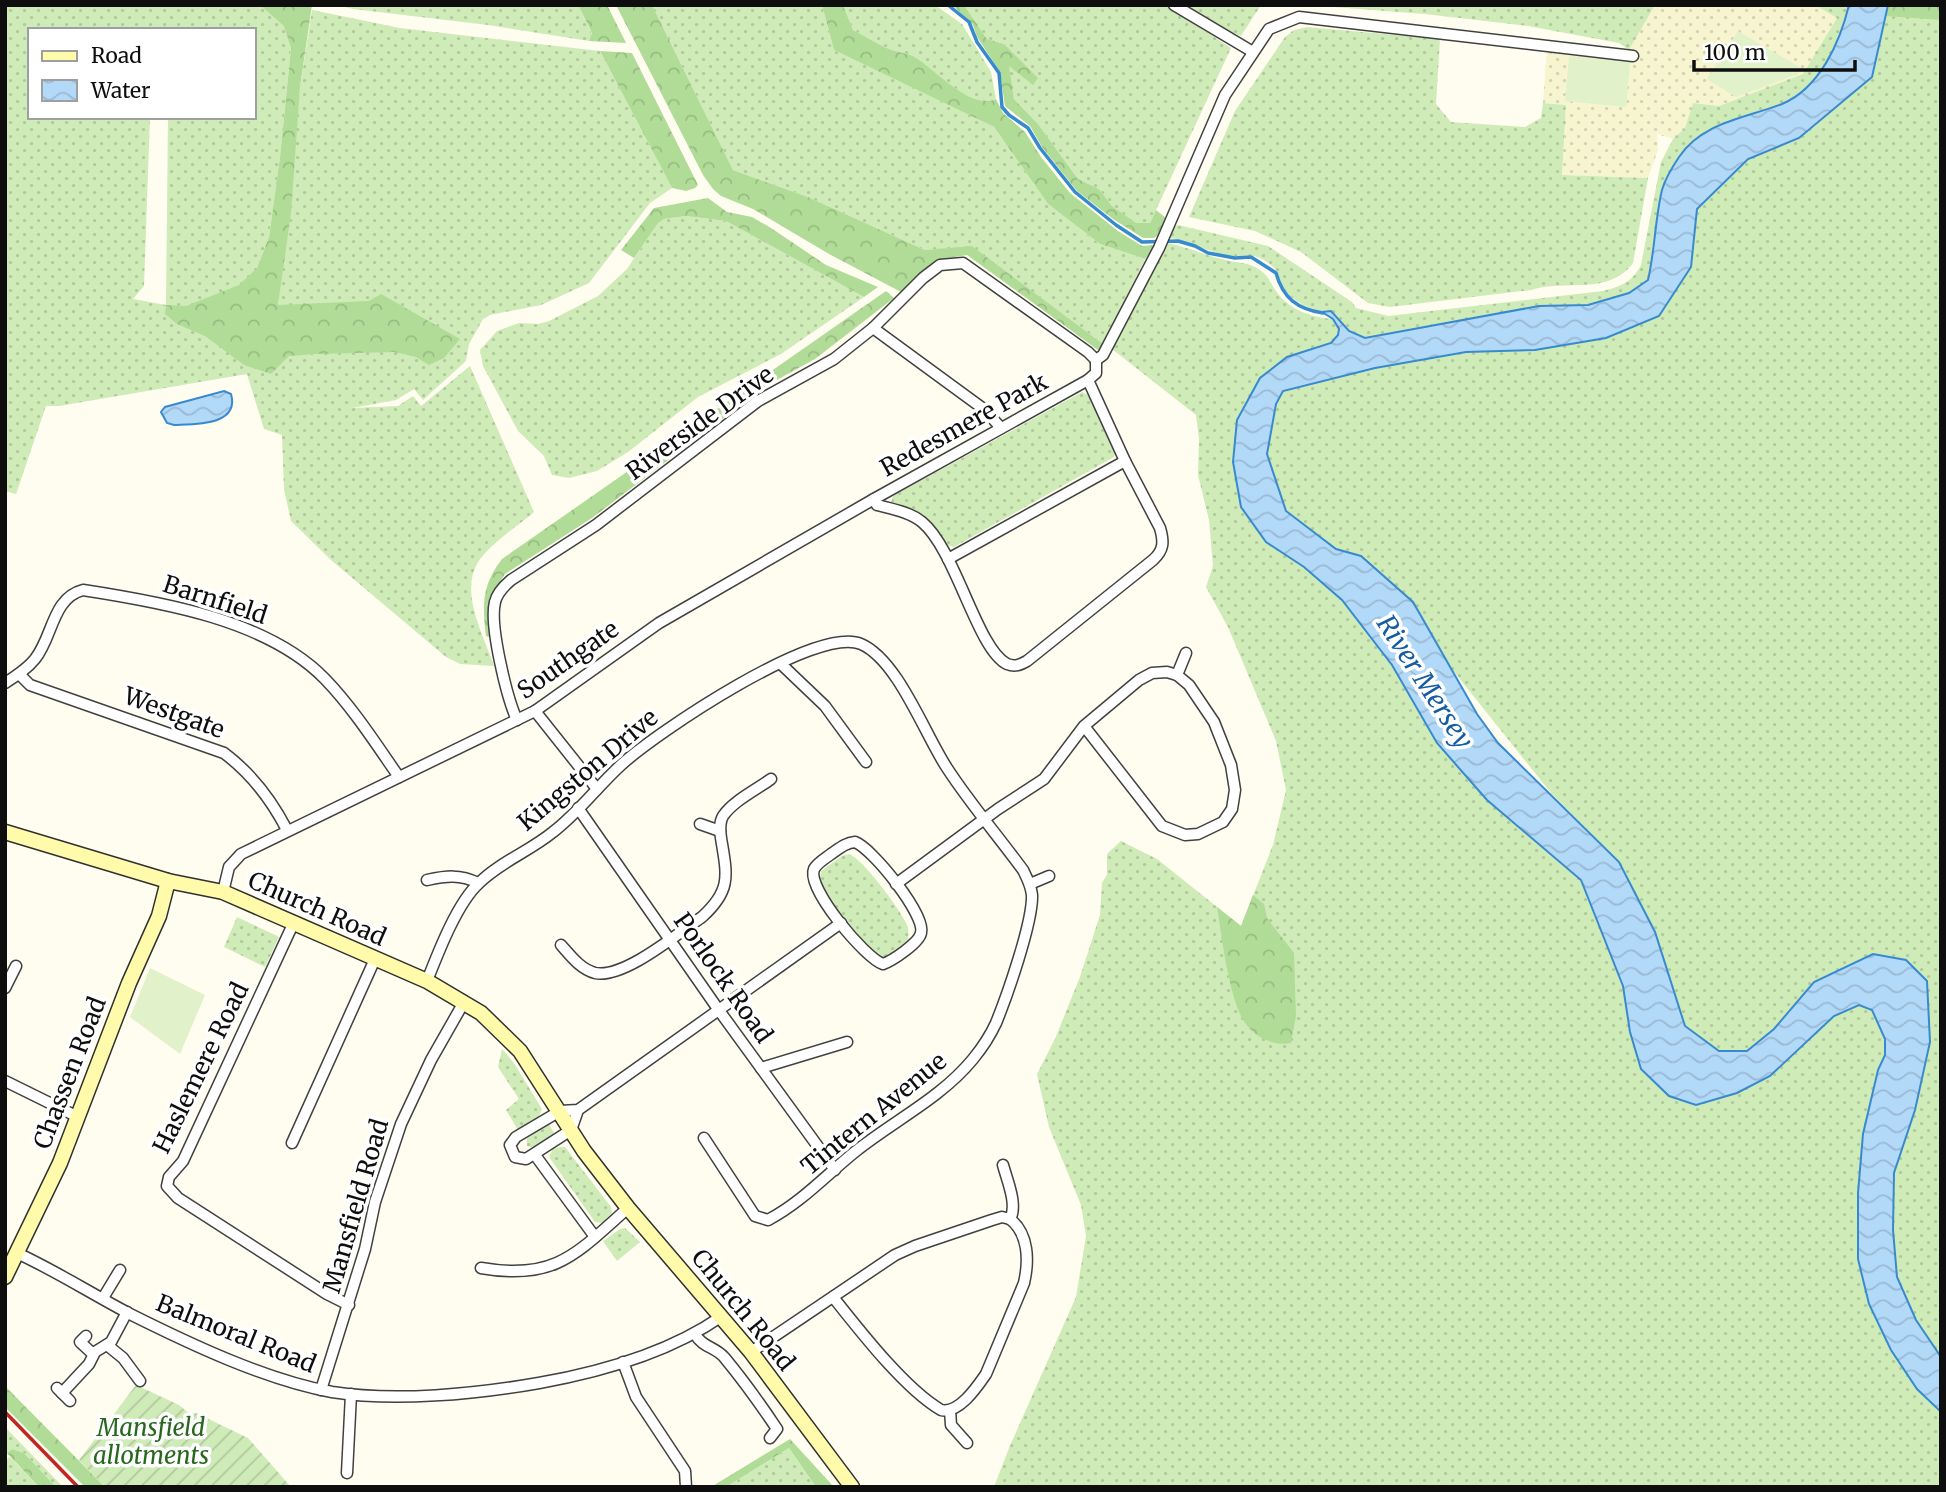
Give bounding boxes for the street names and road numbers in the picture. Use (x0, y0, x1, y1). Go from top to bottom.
street label: Riverside Drive (620, 359, 780, 487)
street label: Redesmere Park (875, 365, 1054, 483)
street label: Barnfield (159, 568, 271, 631)
street label: Southgate (511, 613, 624, 706)
street label: Westgate (119, 680, 229, 745)
street label: Kingston Drive (511, 702, 664, 837)
street label: Church Road (243, 864, 391, 953)
street label: Porlock Road (667, 907, 780, 1049)
street label: Haslemere Road (146, 977, 255, 1158)
street label: Chassen Road (26, 992, 113, 1153)
street label: Tintern Avenue (795, 1046, 953, 1182)
street label: Mansfield Road (316, 1115, 395, 1296)
street label: Church Road (685, 1243, 802, 1377)
street label: Balmoral Road (152, 1287, 321, 1380)

